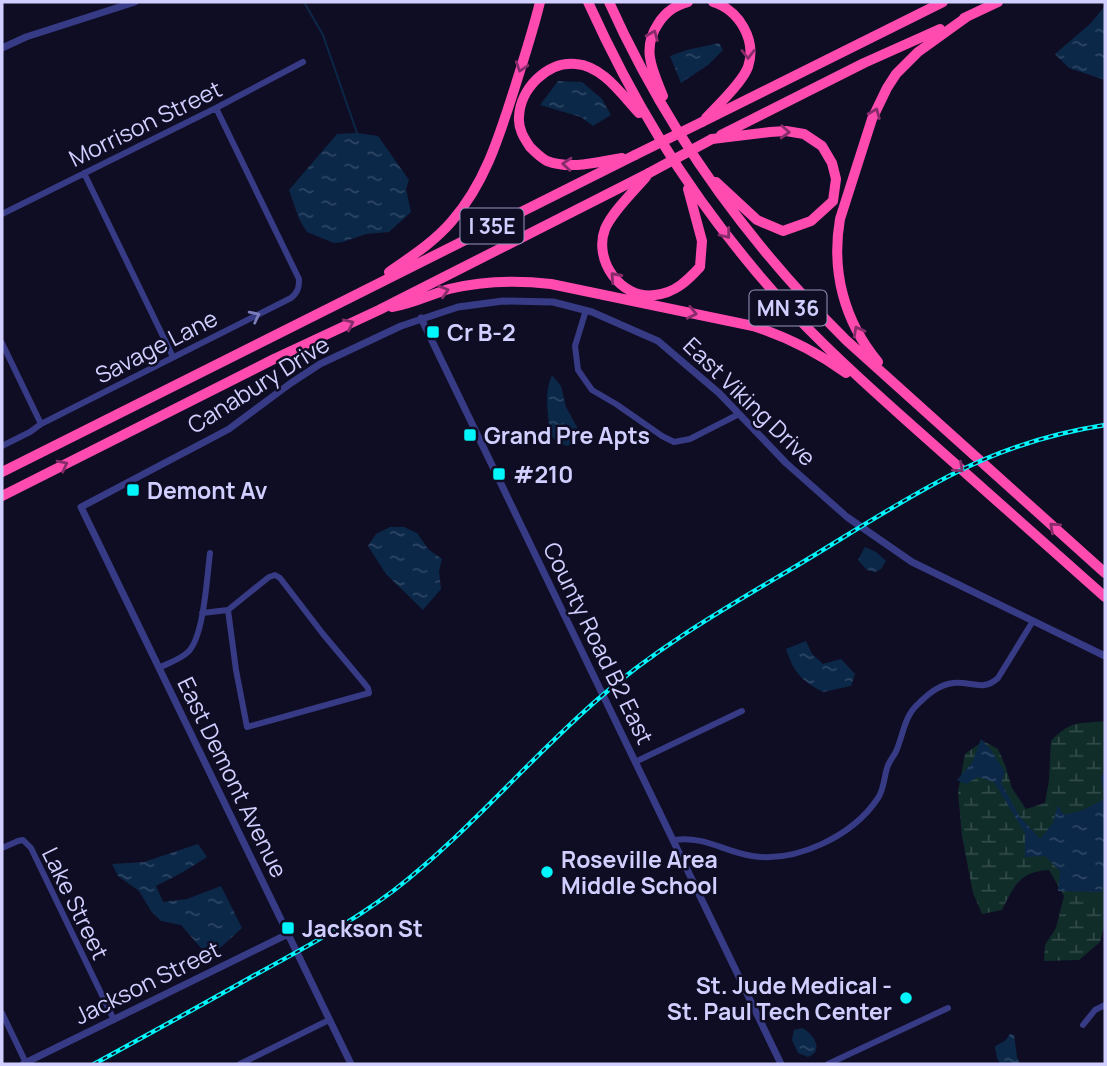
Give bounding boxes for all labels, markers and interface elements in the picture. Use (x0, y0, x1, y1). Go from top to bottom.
one-way arrow (645, 29, 659, 41)
one-way arrow (740, 49, 756, 60)
one-way arrow (514, 61, 529, 73)
street label: Morrison Street (63, 72, 227, 174)
one-way arrow (866, 107, 880, 119)
one-way arrow (779, 125, 790, 140)
one-way arrow (562, 157, 573, 172)
road number: I 35E (461, 208, 524, 244)
one-way arrow (717, 227, 730, 239)
one-way arrow (611, 272, 623, 285)
one-way arrow (438, 285, 450, 300)
road number: MN 36 (750, 290, 826, 326)
street label: Savage Lane (89, 301, 223, 391)
one-way arrow (686, 305, 698, 320)
one-way arrow (248, 310, 260, 324)
place label: Cr B-2 (447, 316, 516, 348)
one-way arrow (342, 318, 354, 332)
marker: Cr B-2 (425, 324, 441, 340)
one-way arrow (852, 325, 866, 338)
street label: Canabury Drive (181, 328, 335, 440)
street label: East Viking Drive (677, 329, 823, 473)
place label: Grand Pre Apts (484, 419, 650, 451)
marker: Grand Pre Apts (462, 427, 478, 443)
place label: #210 (513, 458, 573, 490)
one-way arrow (56, 460, 68, 474)
one-way arrow (951, 460, 964, 472)
marker: #210 (491, 466, 507, 482)
place label: Demont Av (147, 474, 268, 506)
marker: Demont Av (125, 482, 141, 498)
one-way arrow (1049, 523, 1062, 535)
street label: County Road B2 East (536, 537, 662, 749)
street label: East Demont Avenue (170, 671, 296, 883)
street label: Lake Street (35, 841, 117, 965)
place label: Roseville Area Middle School (561, 843, 718, 901)
marker: Roseville Area Middle School (539, 864, 555, 880)
place label: Jackson St (302, 912, 423, 944)
marker: Jackson St (280, 920, 296, 936)
street label: Jackson Street (69, 933, 225, 1031)
place label: St. Jude Medical - St. Paul Tech Center (667, 969, 892, 1027)
marker: St. Jude Medical - St. Paul Tech Center (898, 990, 914, 1006)

